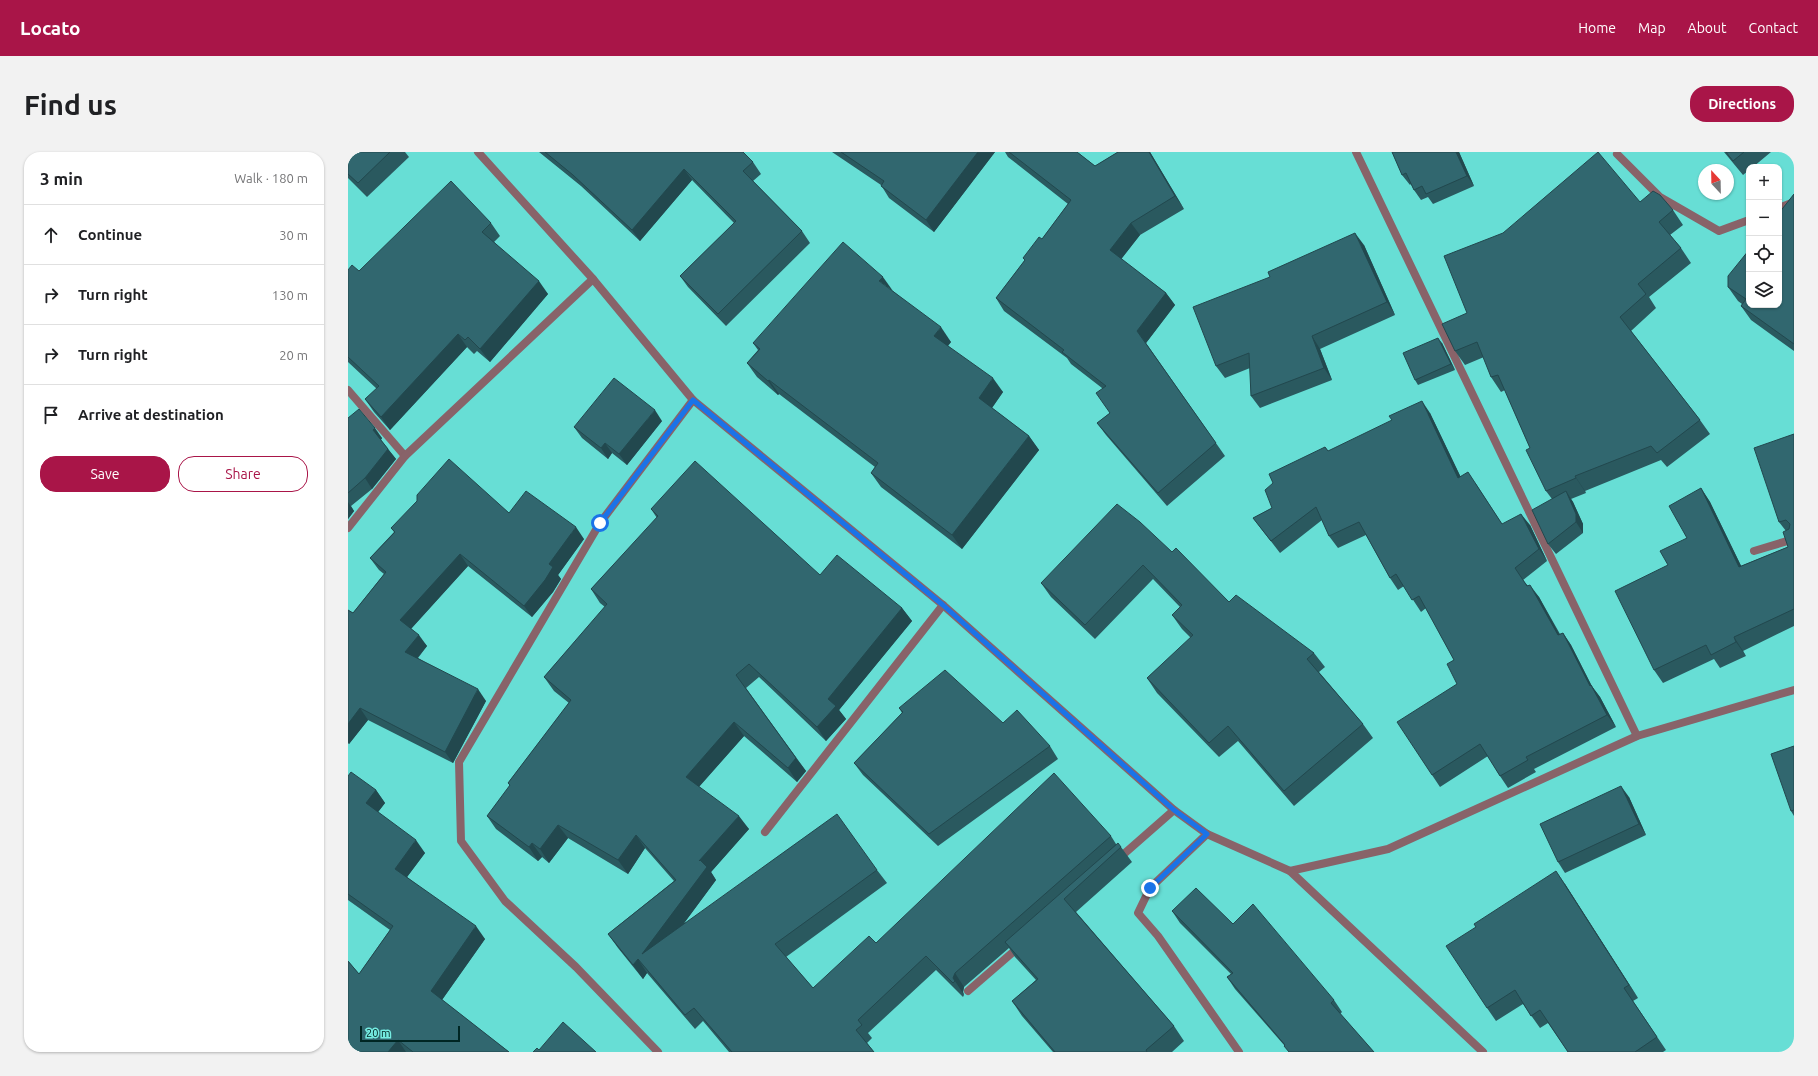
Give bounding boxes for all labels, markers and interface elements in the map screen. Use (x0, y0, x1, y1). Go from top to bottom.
text: Locato (20, 17, 81, 39)
text: Home (1578, 20, 1616, 36)
text: Map (1638, 20, 1666, 36)
text: About (1688, 20, 1727, 36)
text: Contact (1749, 20, 1798, 36)
button: Directions (1690, 86, 1794, 122)
text: Find us (24, 89, 117, 120)
north arrow (1698, 164, 1734, 200)
map controls (1746, 164, 1782, 308)
button: + (1746, 164, 1782, 200)
text: 3 min (40, 169, 83, 188)
text: Walk · 180 m (234, 171, 308, 185)
button: − (1746, 200, 1782, 236)
icon: ahead (40, 224, 62, 246)
text: Continue (78, 226, 142, 243)
text: 30 m (279, 228, 308, 242)
button: locate (1746, 236, 1782, 272)
button: layers (1746, 272, 1782, 308)
icon: right (40, 284, 62, 306)
text: Turn right (78, 286, 148, 303)
text: 130 m (272, 288, 308, 302)
icon: right (40, 344, 62, 366)
text: Turn right (78, 346, 148, 363)
text: 20 m (279, 348, 308, 362)
icon: arrive (40, 404, 62, 426)
text: Arrive at destination (78, 406, 224, 423)
button: Save (40, 456, 170, 492)
button: Share (178, 456, 308, 492)
route start (591, 514, 609, 532)
route end (1141, 879, 1159, 897)
scale bar (360, 1024, 460, 1043)
text: 20 m (366, 1027, 390, 1039)

